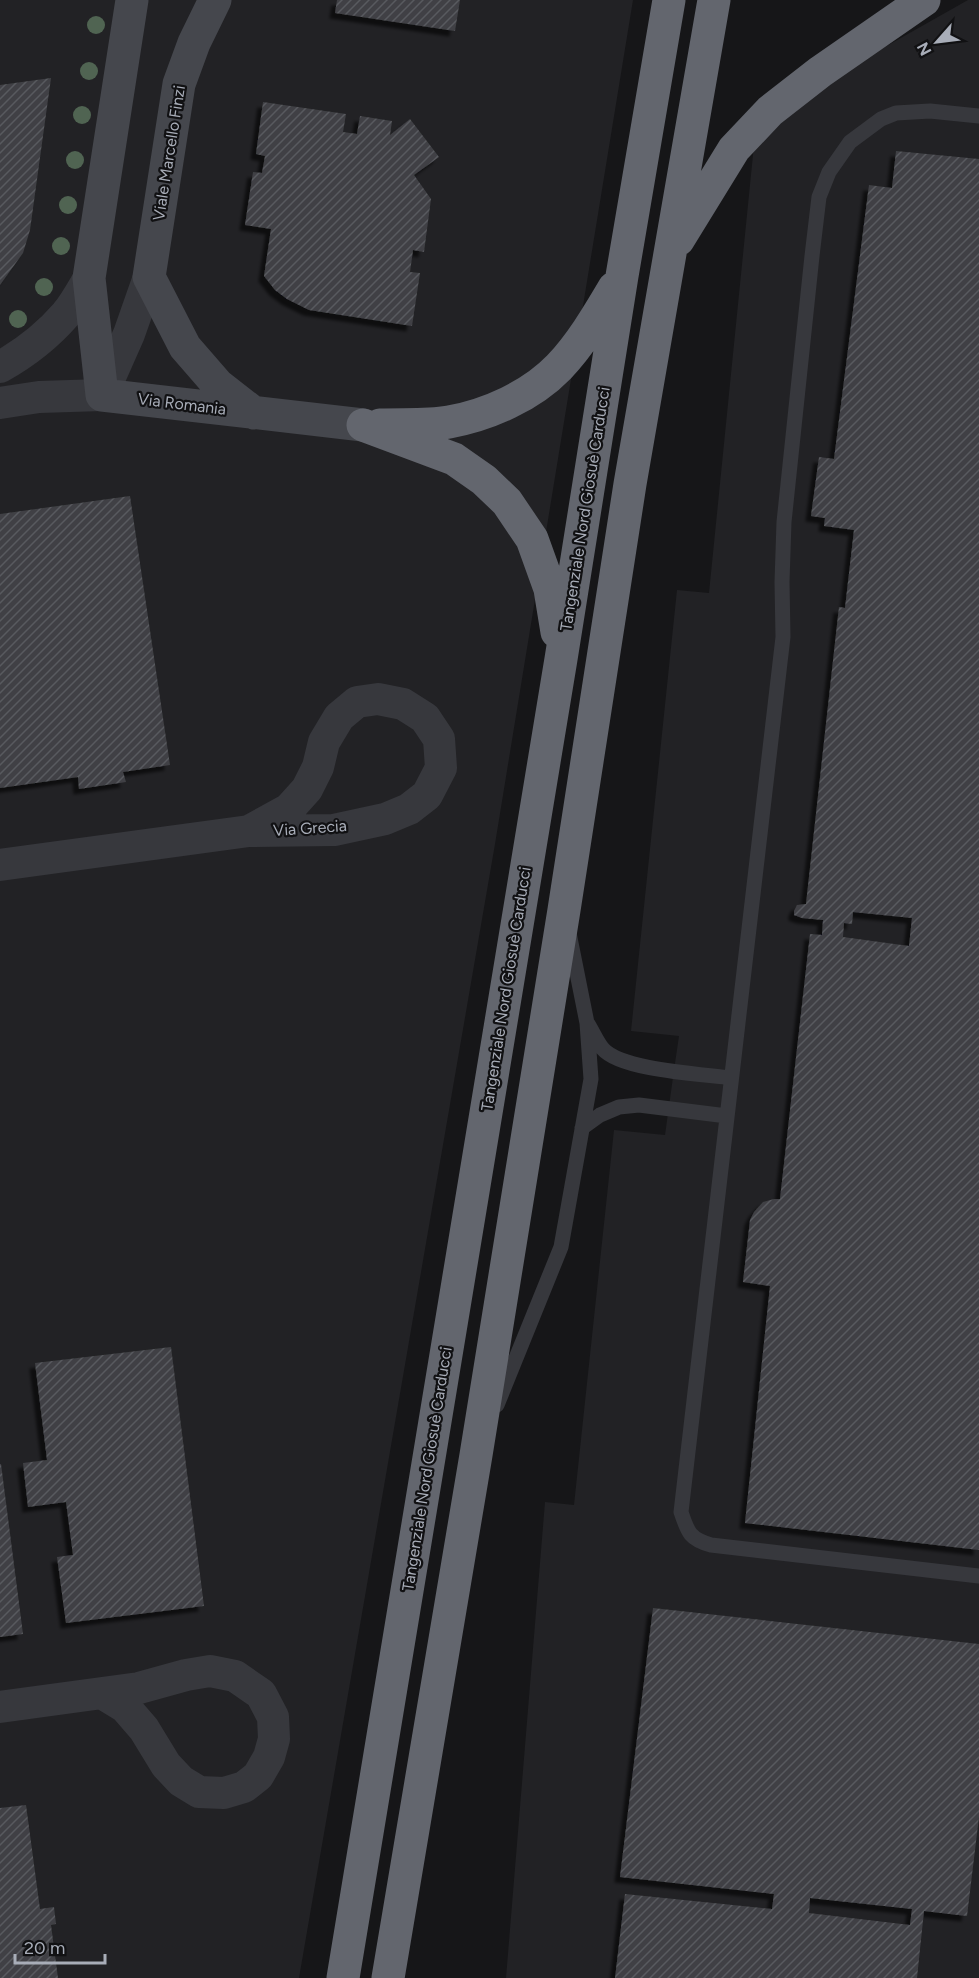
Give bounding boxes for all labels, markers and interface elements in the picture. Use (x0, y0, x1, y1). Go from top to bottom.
north arrow (907, 12, 967, 72)
text: N (913, 39, 935, 59)
street label: Viale Marcello Finzi (149, 84, 189, 222)
street label: Tangenziale Nord Giosuè Carducci (556, 386, 614, 632)
street label: Via Romania (137, 389, 227, 419)
street label: Via Grecia (273, 816, 347, 840)
street label: Tangenziale Nord Giosuè Carducci (477, 866, 535, 1112)
street label: Tangenziale Nord Giosuè Carducci (398, 1346, 456, 1592)
scale bar (15, 1927, 105, 1965)
text: 20 m (24, 1937, 65, 1959)

